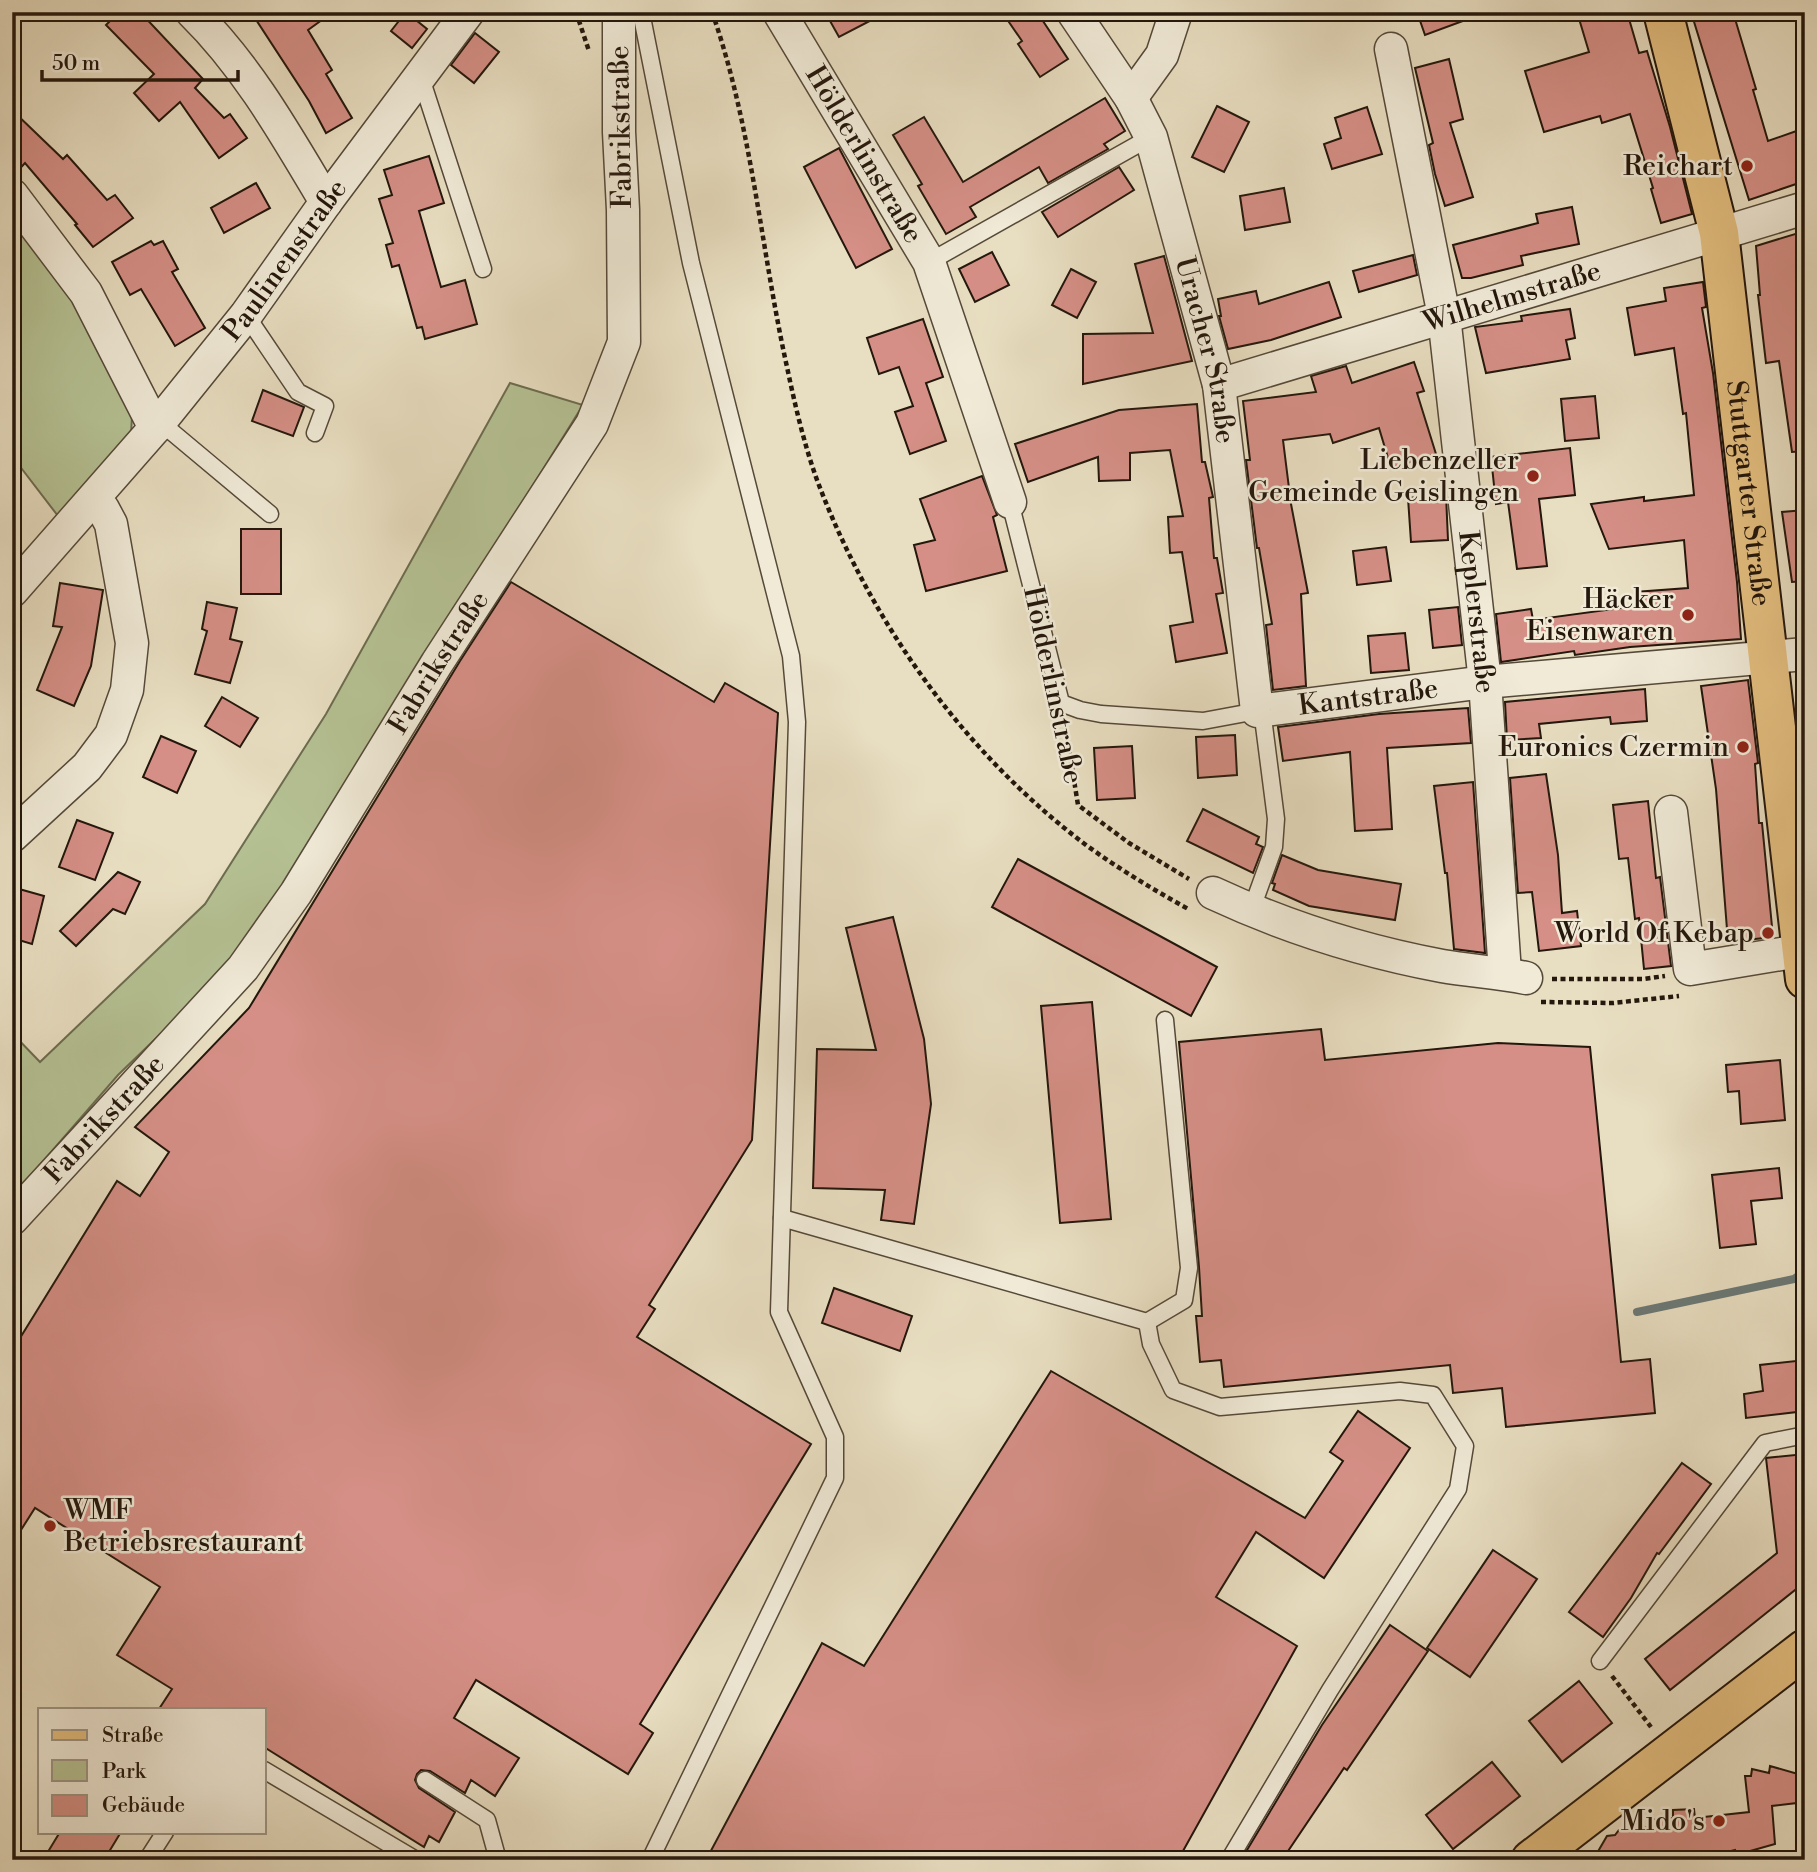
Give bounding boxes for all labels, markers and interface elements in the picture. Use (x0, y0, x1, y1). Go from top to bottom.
scale bar (42, 38, 238, 82)
street label: Fabrikstraße (602, 45, 640, 209)
text: 50 m (52, 51, 100, 77)
street label: Hölderlinstraße (798, 59, 931, 249)
place label: Reichart (1623, 149, 1733, 184)
marker: Reichart (1739, 158, 1755, 174)
street label: Paulinenstraße (214, 172, 355, 348)
street label: Uracher Straße (1167, 253, 1243, 445)
street label: Wilhelmstraße (1418, 253, 1605, 340)
street label: Stuttgarter Straße (1719, 378, 1779, 608)
place label: Liebenzeller Gemeinde Geislingen (1248, 443, 1519, 510)
marker: Liebenzeller Gemeinde Geislingen (1525, 468, 1541, 484)
street label: Keplerstraße (1451, 529, 1503, 694)
place label: Häcker Eisenwaren (1526, 582, 1674, 649)
street label: Hölderlinstraße (1015, 583, 1091, 787)
street label: Fabrikstraße (380, 584, 497, 740)
marker: Häcker Eisenwaren (1680, 607, 1696, 623)
street label: Kantstraße (1296, 671, 1440, 723)
place label: Euronics Czermin (1498, 730, 1729, 765)
marker: Euronics Czermin (1735, 739, 1751, 755)
place label: World Of Kebap (1554, 916, 1754, 951)
marker: World Of Kebap (1760, 925, 1776, 941)
street label: Fabrikstraße (36, 1047, 172, 1191)
place label: WMF Betriebsrestaurant (63, 1493, 304, 1560)
marker: WMF Betriebsrestaurant (42, 1518, 58, 1534)
legend (38, 1708, 266, 1834)
text: Straße (102, 1723, 164, 1749)
text: Park (102, 1759, 147, 1785)
text: Gebäude (102, 1793, 185, 1819)
place label: Mido's (1621, 1804, 1705, 1839)
marker: Mido's (1711, 1813, 1727, 1829)

